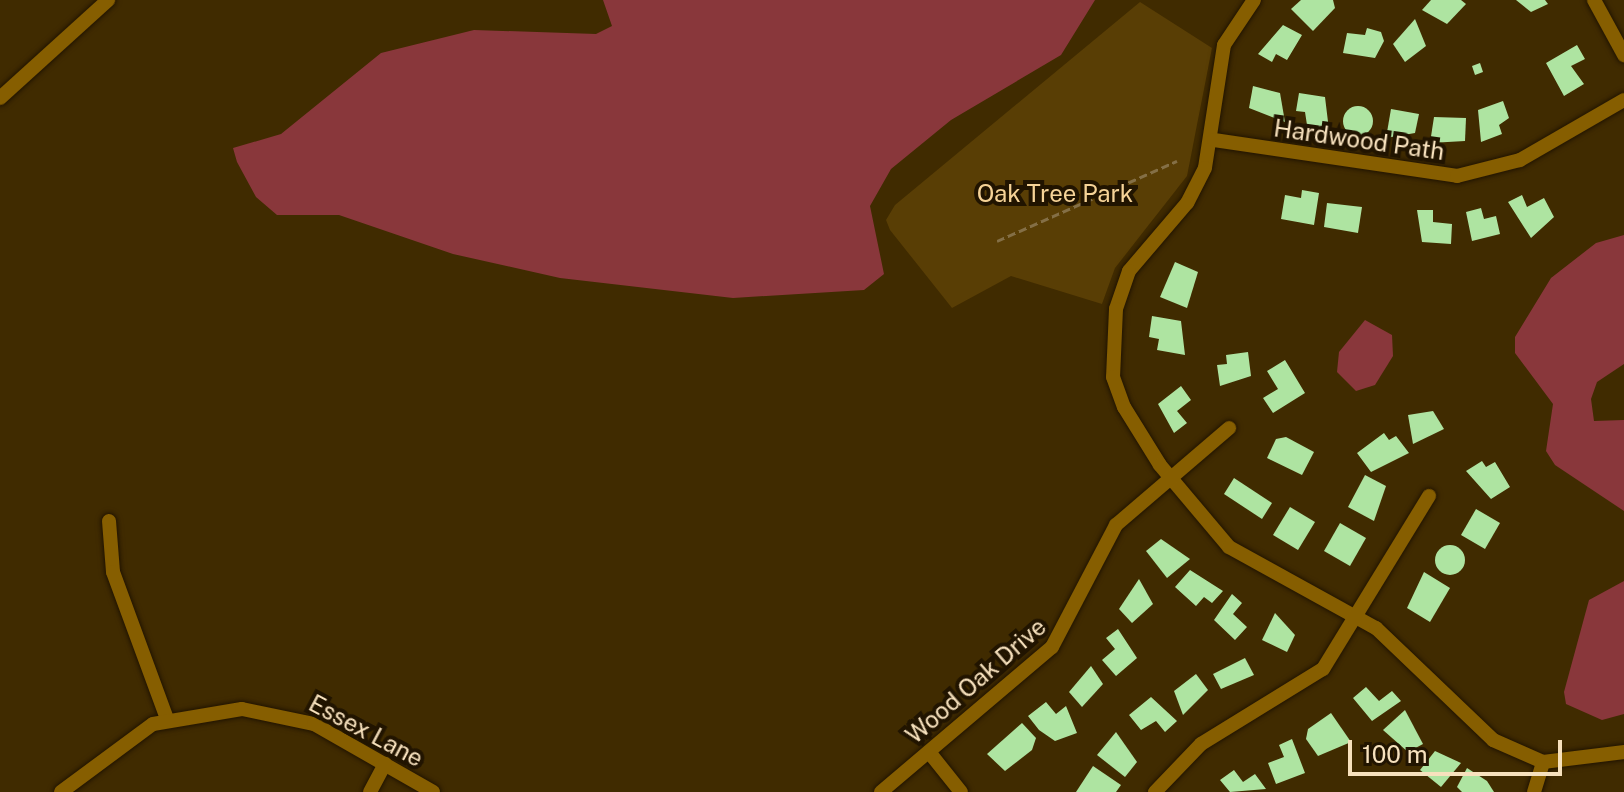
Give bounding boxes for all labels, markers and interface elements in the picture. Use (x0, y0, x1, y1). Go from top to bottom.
street label: Hardwood Path (1272, 114, 1446, 166)
park label: Oak Tree Park (977, 180, 1133, 208)
street label: Wood Oak Drive (900, 612, 1052, 750)
street label: Essex Lane (304, 689, 428, 773)
scale bar (1352, 724, 1566, 774)
text: 100 m (1362, 740, 1428, 768)

